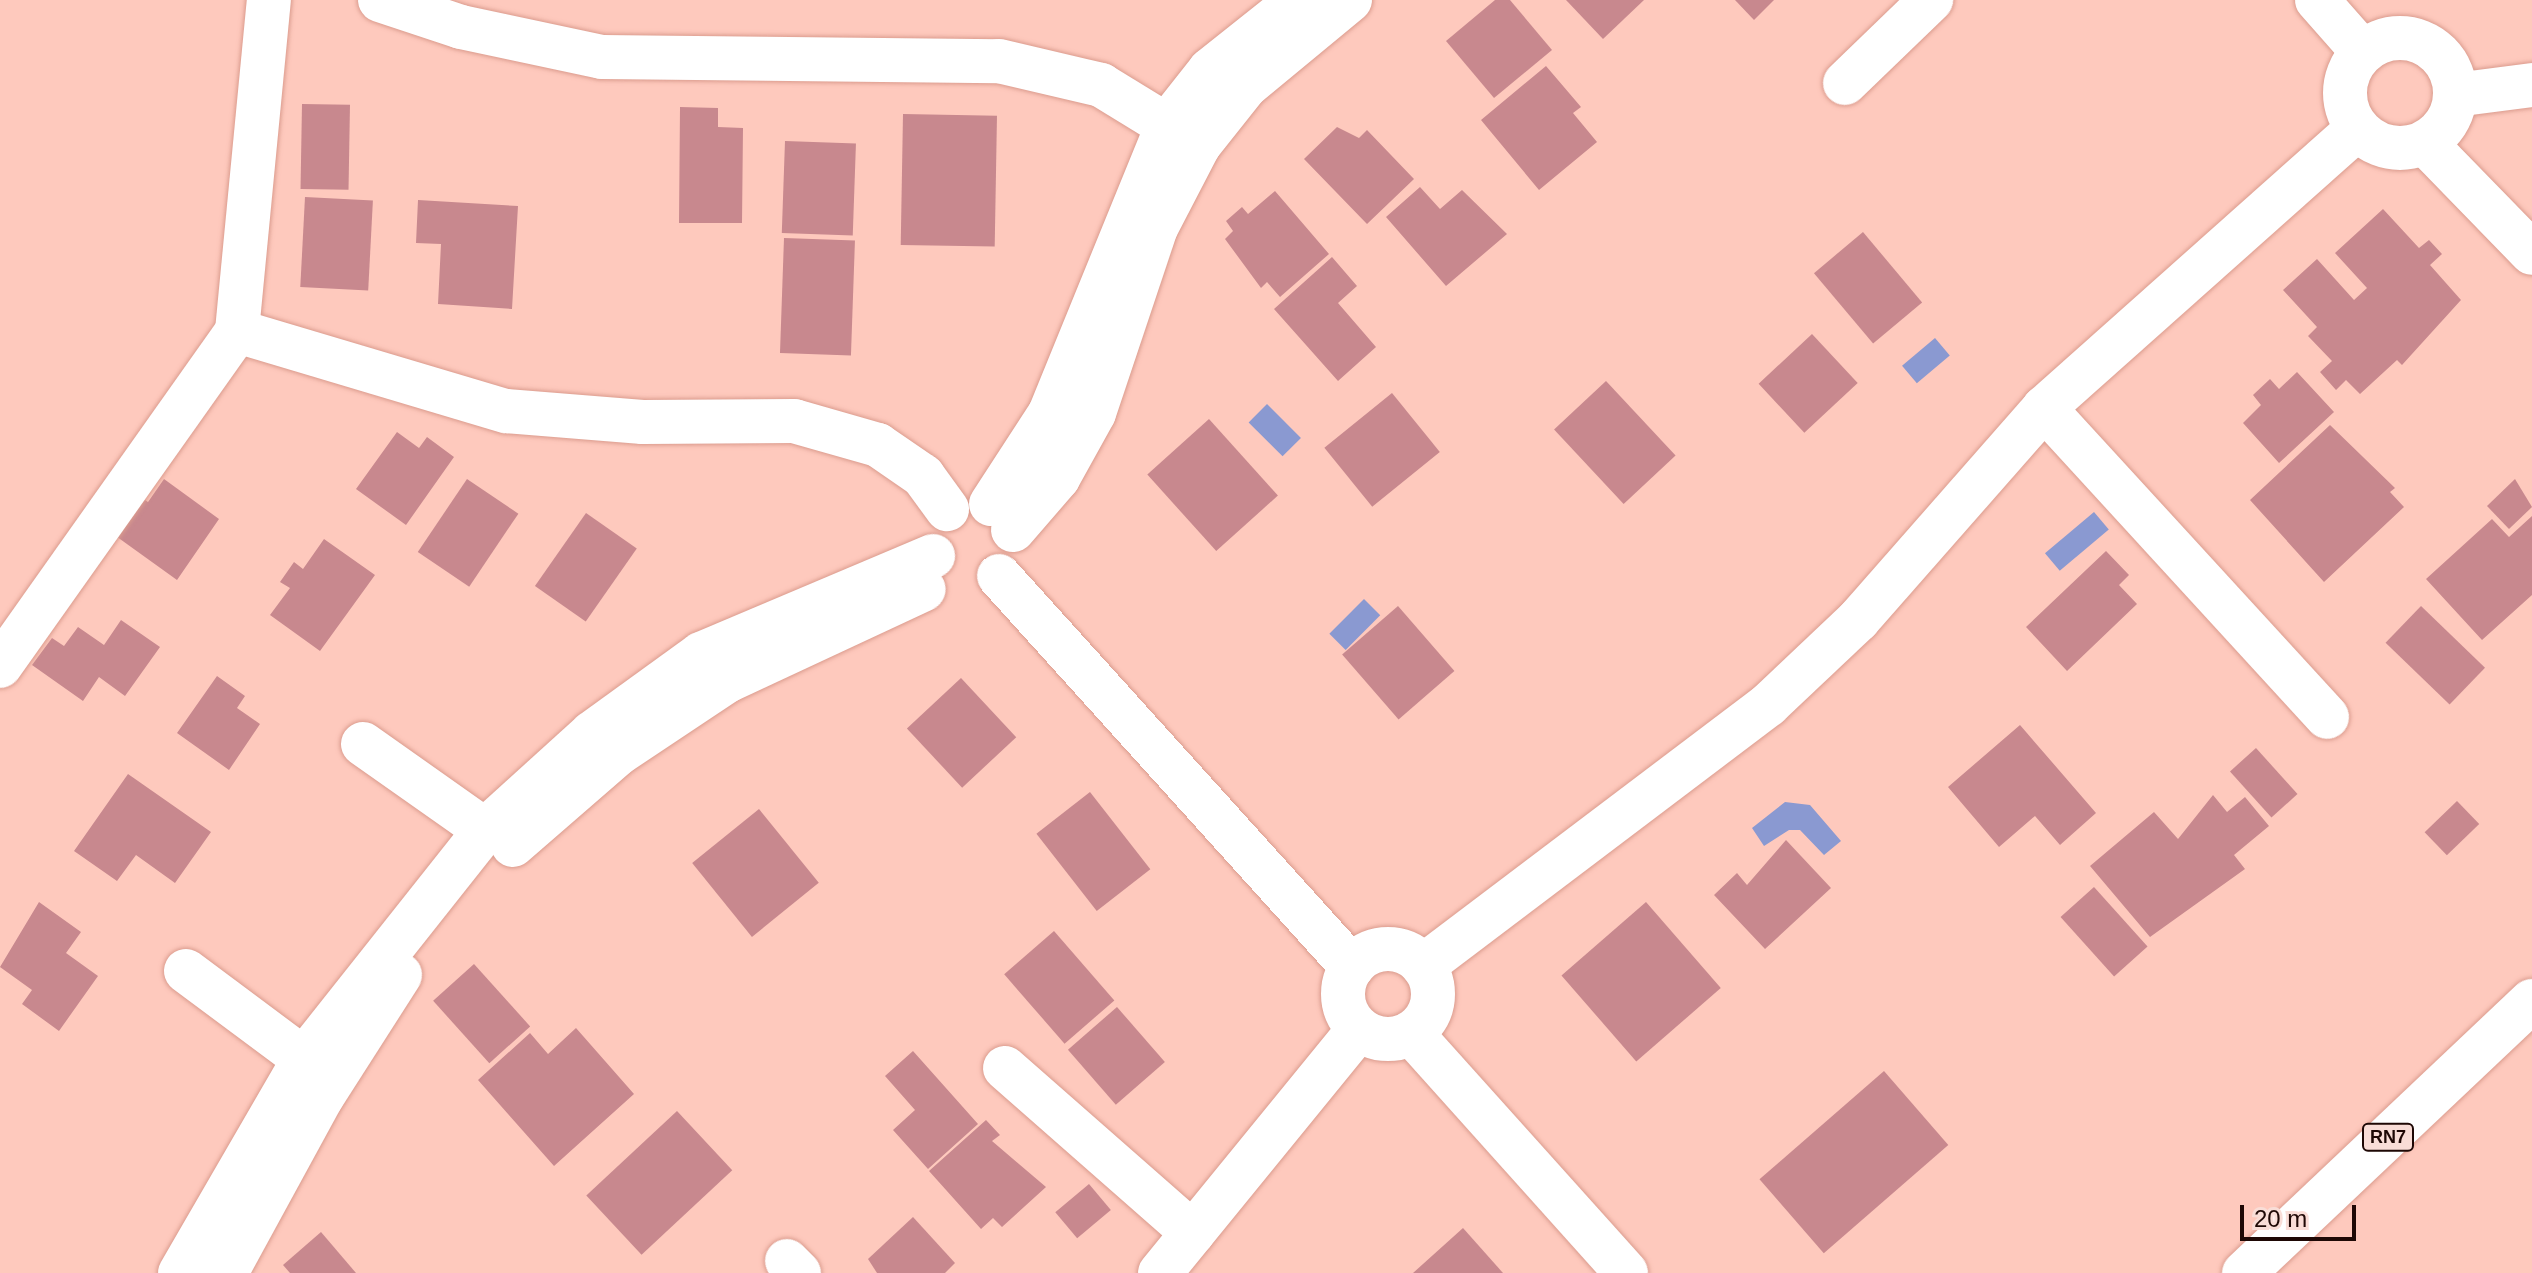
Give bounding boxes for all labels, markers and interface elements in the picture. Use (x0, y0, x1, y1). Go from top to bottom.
road number: RN7 (2360, 1123, 2416, 1151)
scale bar (2244, 1189, 2360, 1239)
text: 20 m (2254, 1205, 2307, 1232)

